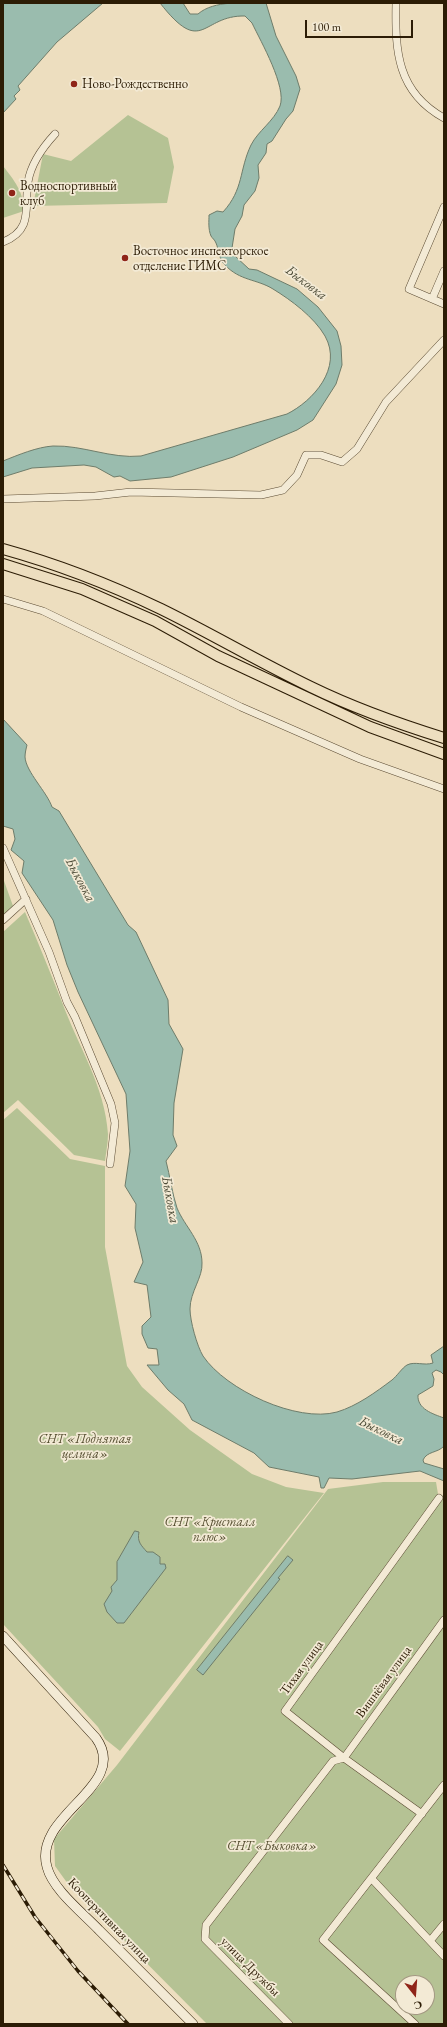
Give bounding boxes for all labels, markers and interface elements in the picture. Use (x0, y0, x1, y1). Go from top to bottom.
scale bar (307, 12, 415, 38)
text: 100 m (312, 19, 341, 35)
place label: Ново-Рождественно (82, 76, 188, 92)
marker: Ново-Рождественно (69, 79, 79, 89)
place label: Водноспортивный клуб (20, 178, 117, 209)
marker: Водноспортивный клуб (7, 188, 17, 198)
place label: Восточное инспекторское отделение ГИМС (133, 243, 268, 274)
marker: Восточное инспекторское отделение ГИМС (120, 253, 130, 263)
water label: Быковка (282, 262, 330, 304)
water label: Быковка (61, 855, 99, 905)
water label: Быковка (158, 1175, 182, 1225)
water label: Быковка (356, 1413, 406, 1449)
park label: СНТ «Поднятая целина» (38, 1431, 132, 1462)
park label: СНТ «Кристалл плюс» (164, 1514, 256, 1545)
street label: Тихая улица (277, 1638, 327, 1698)
street label: Вишнёвая улица (353, 1643, 415, 1721)
park label: СНТ «Быковка» (227, 1838, 317, 1854)
street label: Кооперативная улица (64, 1875, 154, 1967)
street label: улица Дружбы (217, 1934, 283, 2000)
north arrow (395, 1975, 435, 2015)
text: С (412, 1998, 424, 2013)

